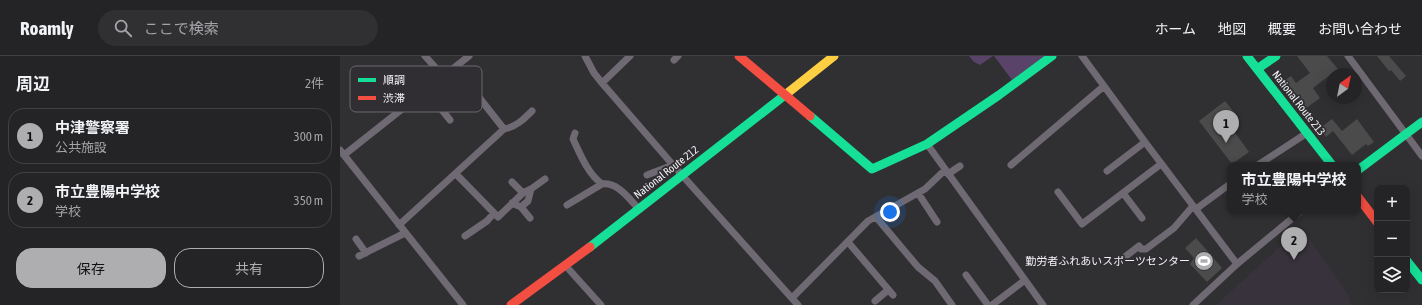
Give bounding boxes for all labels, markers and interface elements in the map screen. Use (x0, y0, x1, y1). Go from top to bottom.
search box (98, 10, 378, 46)
text: Roamly (20, 17, 74, 39)
icon: search (112, 17, 134, 39)
text: ここで検索 (144, 20, 219, 37)
text: ホーム (1154, 21, 1196, 37)
text: 地図 (1218, 21, 1246, 37)
text: 概要 (1268, 21, 1296, 37)
text: お問い合わせ (1318, 21, 1402, 37)
legend (350, 66, 482, 112)
street label: National Route 213 (1270, 68, 1328, 138)
north arrow (1326, 68, 1362, 104)
text: 周辺 (16, 74, 50, 94)
text: 順調 (383, 74, 405, 86)
text: 2件 (305, 76, 324, 91)
text: 渋滞 (383, 92, 405, 104)
pin: 1 (1213, 110, 1239, 143)
text: 中津警察署 (55, 119, 130, 136)
text: 1 (27, 129, 33, 144)
text: 300 m (294, 129, 323, 144)
text: 公共施設 (55, 140, 107, 155)
street label: National Route 212 (631, 143, 701, 201)
popup (1227, 162, 1361, 214)
text: 市立豊陽中学校 (1241, 171, 1347, 188)
text: 市立豊陽中学校 (55, 183, 160, 200)
map controls (1374, 185, 1410, 293)
button: + (1374, 185, 1410, 221)
text: 学校 (1241, 192, 1268, 207)
text: 2 (27, 193, 33, 208)
text: 350 m (294, 193, 323, 208)
your location (880, 202, 900, 222)
text: 学校 (55, 204, 81, 219)
button: − (1374, 221, 1410, 257)
pin: 2 (1281, 227, 1307, 260)
button: 保存 (16, 248, 166, 288)
button: 共有 (174, 248, 324, 288)
sports icon: 勤労者ふれあいスポーツセンター (1193, 250, 1215, 272)
place label: 勤労者ふれあいスポーツセンター (1025, 255, 1190, 267)
button: layers (1374, 257, 1410, 293)

